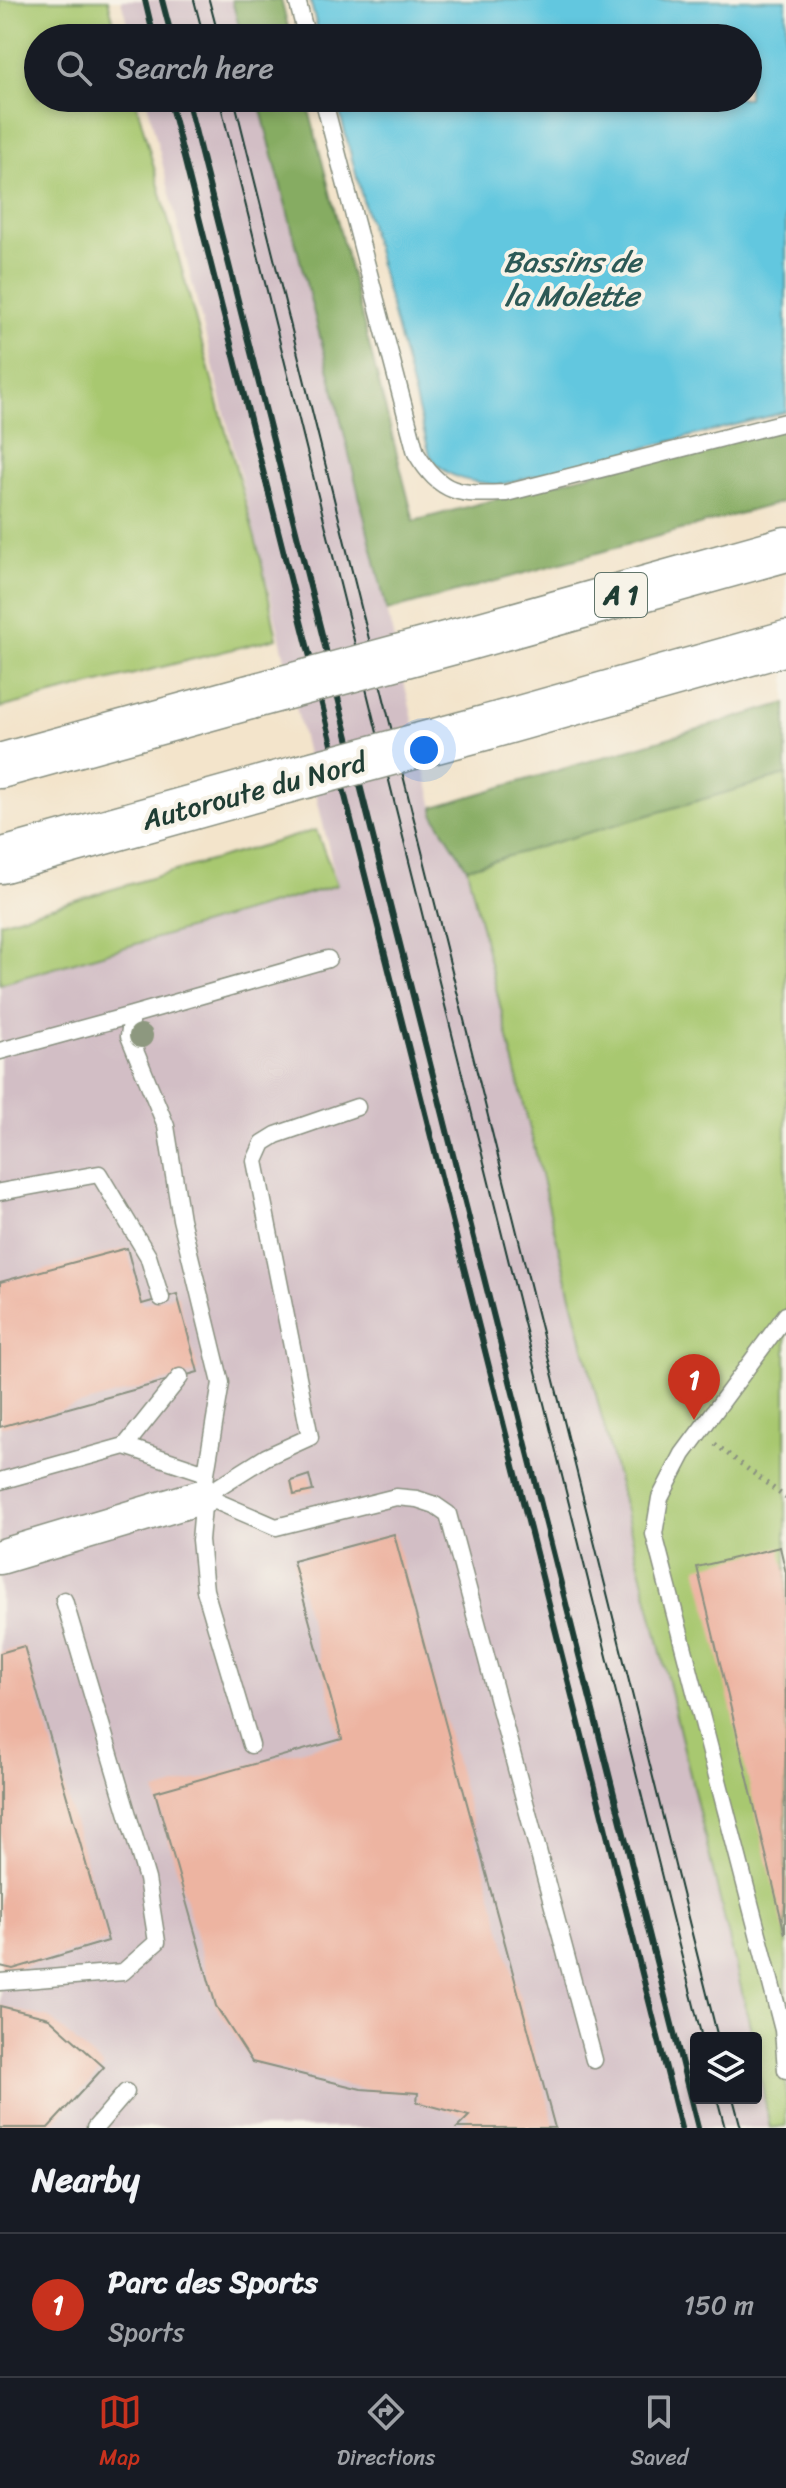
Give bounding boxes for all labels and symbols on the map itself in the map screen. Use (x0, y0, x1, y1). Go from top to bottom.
water label: Bassins de la Molette (503, 235, 644, 323)
road number: A 1 (595, 573, 647, 617)
your location (404, 730, 444, 770)
street label: Autoroute du Nord (136, 737, 374, 845)
pin: 1 (668, 1354, 720, 1420)

